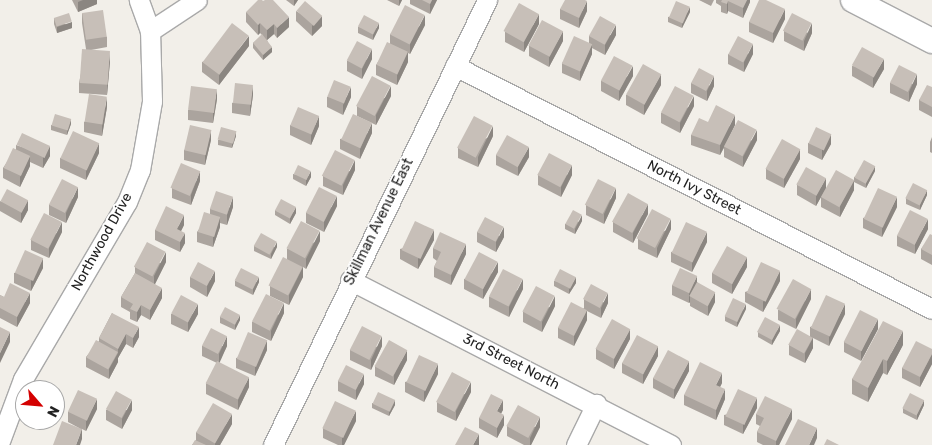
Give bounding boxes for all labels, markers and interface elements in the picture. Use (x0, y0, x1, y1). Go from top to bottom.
street label: Skillman Avenue East (341, 156, 417, 288)
street label: North Ivy Street (644, 157, 744, 219)
street label: Northwood Drive (68, 190, 136, 294)
street label: 3rd Street North (460, 330, 562, 394)
north arrow (15, 380, 65, 430)
text: N (43, 403, 63, 420)

